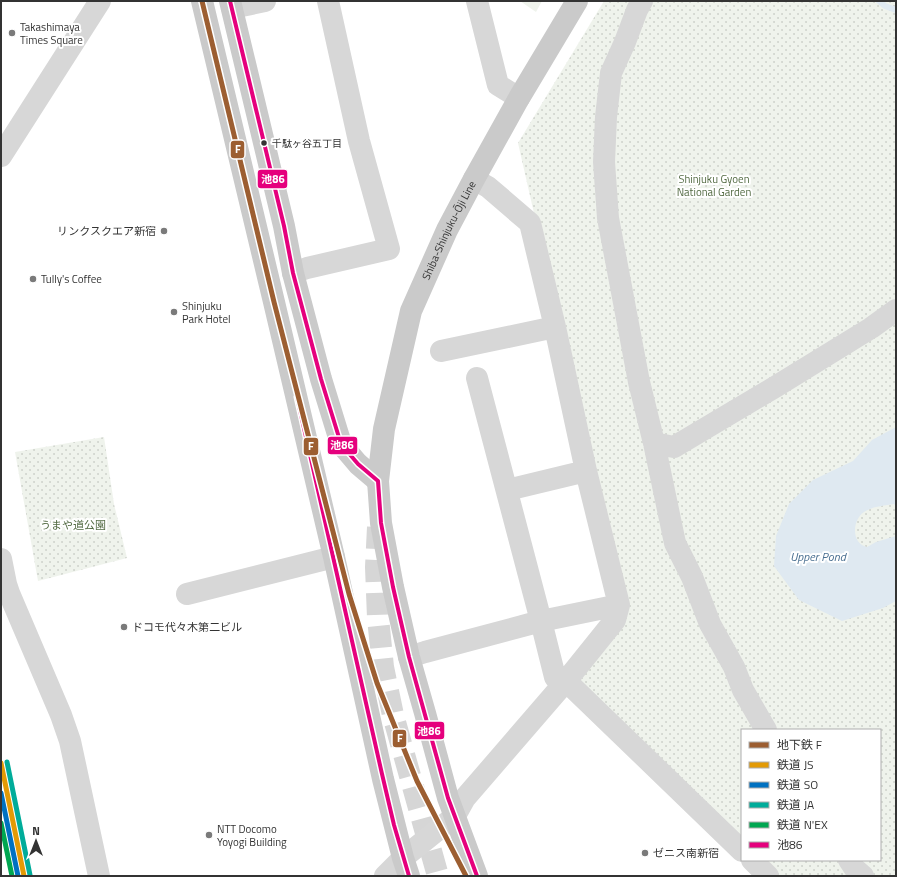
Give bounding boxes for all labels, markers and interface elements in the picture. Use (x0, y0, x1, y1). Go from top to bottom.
place label: Takashimaya Times Square (20, 19, 83, 48)
marker: Takashimaya Times Square (7, 28, 17, 38)
place label: 千駄ヶ谷五丁目 (272, 136, 342, 151)
marker: 千駄ヶ谷五丁目 (259, 138, 269, 148)
line badge: F (230, 140, 245, 159)
text: F (235, 141, 241, 157)
line badge: 池86 (257, 169, 288, 189)
text: 池86 (261, 171, 285, 187)
park label: Shinjuku Gyoen National Garden (677, 171, 751, 200)
street label: Shiba-Shinjuku-Ōji Line (418, 178, 480, 282)
place label: リンクスクエア新宿 (57, 223, 156, 239)
marker: リンクスクエア新宿 (159, 226, 169, 236)
place label: Tully's Coffee (41, 271, 102, 287)
marker: Tully's Coffee (28, 274, 38, 284)
place label: Shinjuku Park Hotel (182, 298, 231, 327)
marker: Shinjuku Park Hotel (169, 307, 179, 317)
line badge: 池86 (327, 436, 358, 455)
line badge: F (303, 437, 319, 456)
text: 池86 (330, 437, 354, 453)
text: F (308, 438, 314, 454)
park label: うまや道公園 (40, 517, 106, 533)
water label: Upper Pond (790, 547, 848, 566)
place label: ドコモ代々木第二ビル (132, 619, 242, 635)
marker: ドコモ代々木第二ビル (119, 622, 129, 632)
line badge: 池86 (414, 721, 445, 740)
text: 池86 (417, 723, 441, 739)
line badge: F (392, 729, 407, 748)
legend (741, 729, 881, 861)
text: F (397, 730, 403, 746)
text: 地下鉄 F (777, 735, 822, 754)
text: 鉄道 JS (777, 755, 814, 774)
text: 鉄道 SO (777, 775, 818, 794)
text: 鉄道 JA (777, 795, 814, 814)
text: 鉄道 N'EX (777, 815, 828, 834)
north arrow (16, 821, 56, 861)
place label: NTT Docomo Yoyogi Building (217, 821, 287, 850)
text: N (32, 823, 40, 839)
marker: NTT Docomo Yoyogi Building (204, 830, 214, 840)
text: 池86 (777, 835, 803, 854)
place label: ゼニス南新宿 (653, 845, 719, 861)
marker: ゼニス南新宿 (640, 848, 650, 858)

